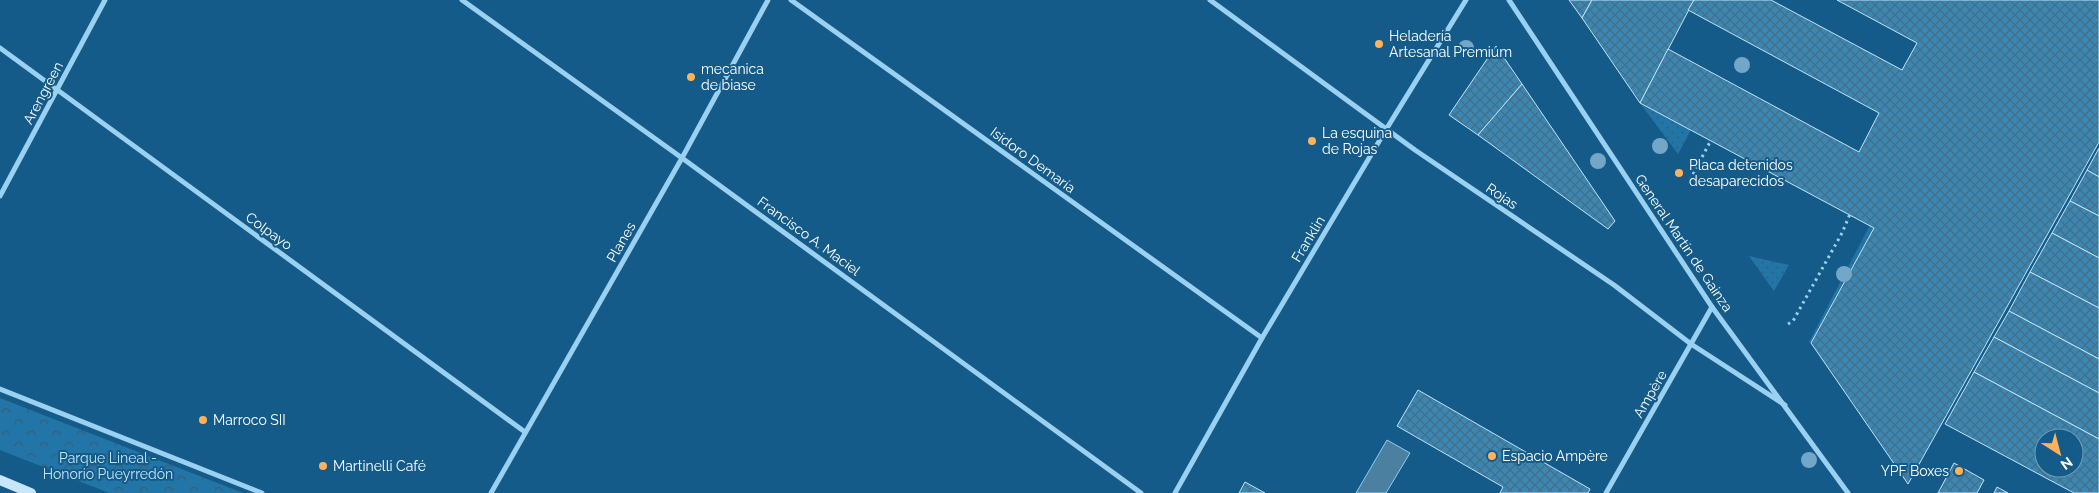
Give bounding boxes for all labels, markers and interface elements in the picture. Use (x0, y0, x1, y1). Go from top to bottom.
place label: Heladería Artesanal Premium (1389, 28, 1512, 60)
marker: Heladería Artesanal Premium (1373, 38, 1385, 50)
street label: Arengreen (20, 59, 66, 127)
place label: mecanica de biase (701, 61, 764, 93)
marker: mecanica de biase (685, 71, 697, 83)
street label: Isidoro Demaría (987, 124, 1079, 196)
place label: La esquina de Rojas (1322, 125, 1392, 157)
marker: La esquina de Rojas (1306, 135, 1318, 147)
place label: Placa detenidos desaparecidos (1689, 157, 1793, 189)
marker: Placa detenidos desaparecidos (1673, 167, 1685, 179)
street label: General Martín de Gainza (1632, 171, 1736, 315)
street label: Rojas (1483, 180, 1521, 212)
street label: Francisco A. Maciel (754, 193, 864, 279)
street label: Colpayo (243, 209, 295, 253)
street label: Franklin (1288, 213, 1328, 265)
street label: Planes (603, 219, 639, 265)
street label: Ampère (1630, 367, 1670, 421)
place label: Marroco SII (213, 412, 286, 428)
marker: Marroco SII (197, 414, 209, 426)
north arrow (2034, 428, 2084, 478)
place label: Espacio Ampère (1502, 448, 1608, 464)
park label: Parque Lineal - Honorio Pueyrredón (43, 450, 173, 482)
marker: Espacio Ampère (1486, 450, 1498, 462)
text: N (2058, 454, 2076, 473)
place label: Martinelli Café (333, 458, 426, 474)
marker: Martinelli Café (317, 460, 329, 472)
place label: YPF Boxes (1881, 463, 1949, 479)
marker: YPF Boxes (1953, 465, 1965, 477)

